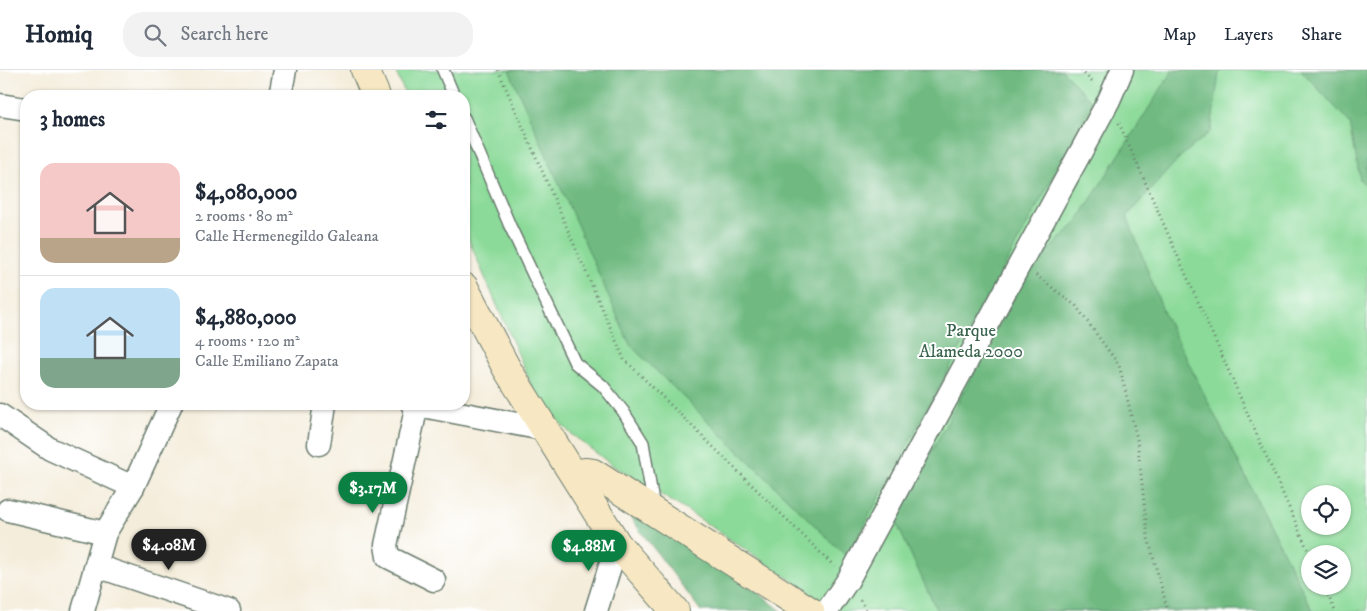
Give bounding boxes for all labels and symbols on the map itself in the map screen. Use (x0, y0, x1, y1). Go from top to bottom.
park label: Parque Alameda 2000 (919, 320, 1023, 363)
pin: $3.17M (332, 472, 414, 514)
pin: $4.08M (128, 528, 210, 571)
pin: $4.88M (548, 530, 630, 572)

